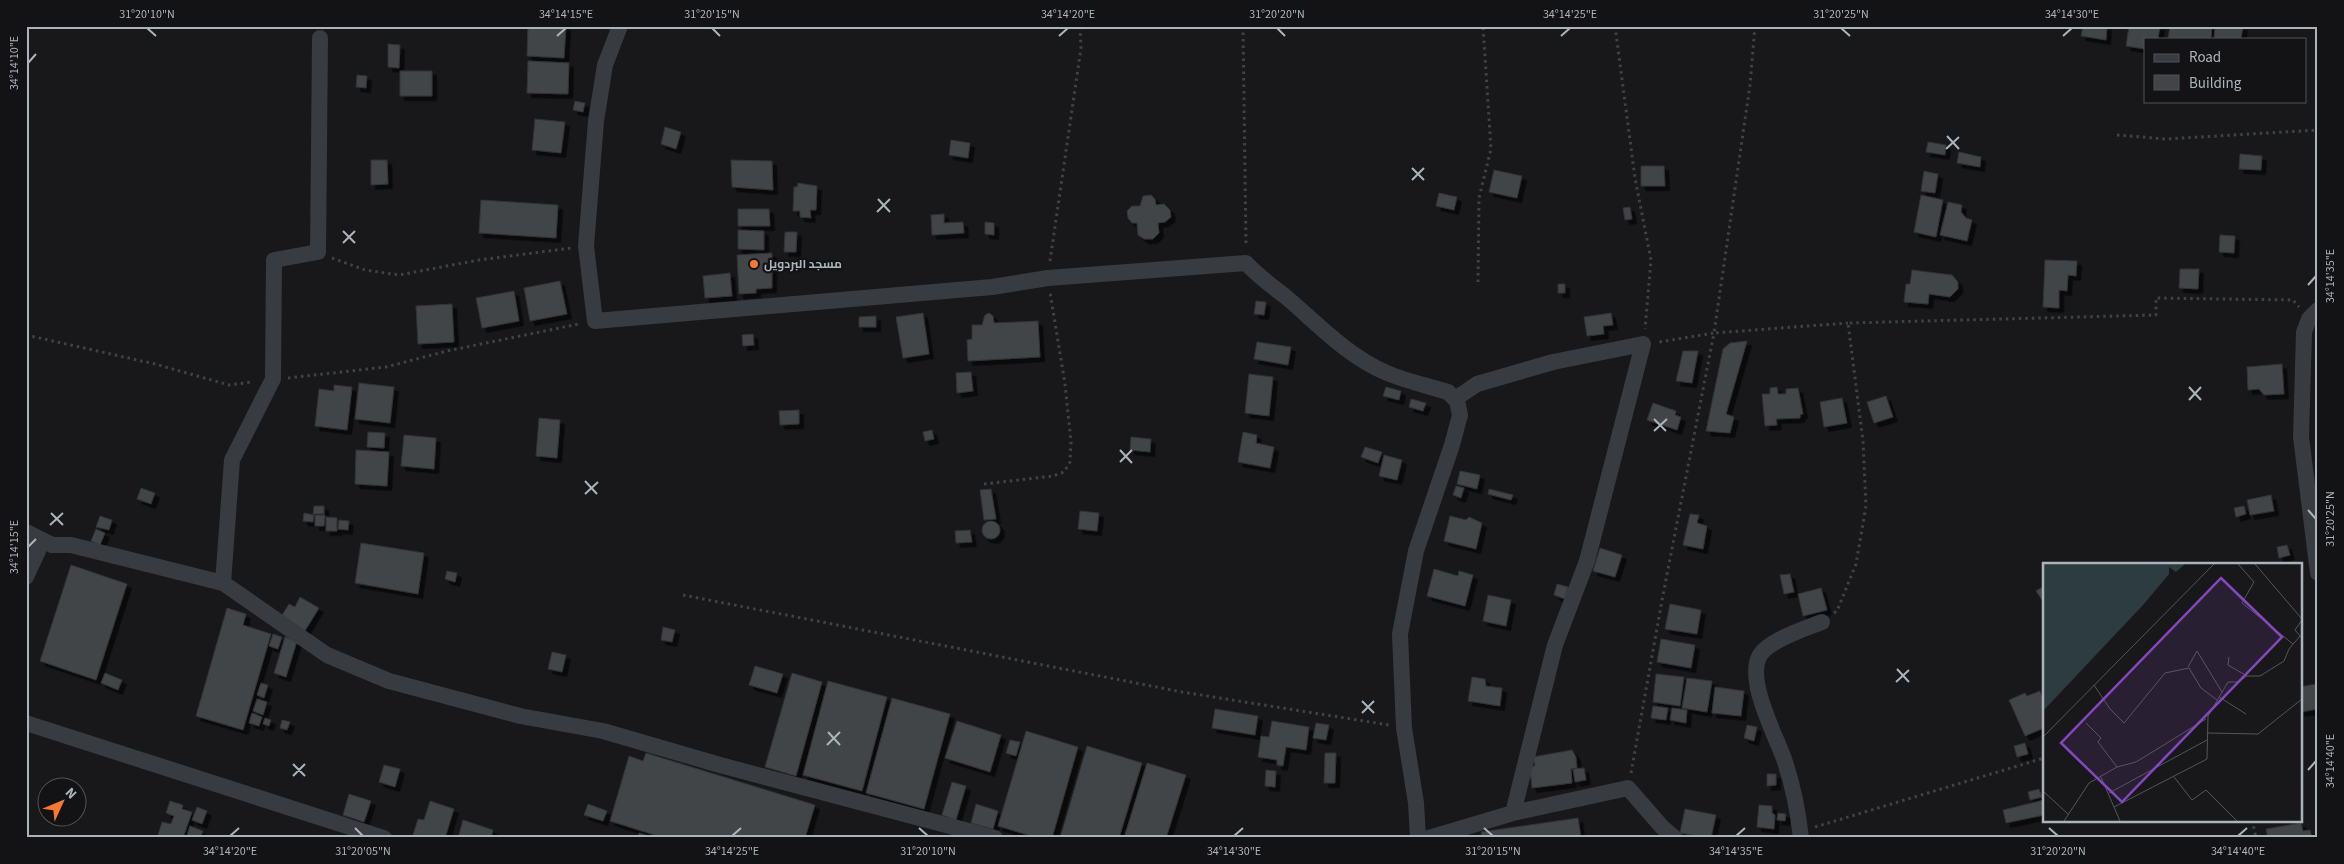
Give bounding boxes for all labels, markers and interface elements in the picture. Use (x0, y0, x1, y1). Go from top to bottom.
text: 31°20'10"N (119, 6, 175, 23)
text: 34°14'15"E (539, 6, 593, 23)
text: 31°20'15"N (684, 6, 740, 23)
text: 34°14'20"E (1041, 6, 1095, 23)
text: 31°20'20"N (1249, 6, 1305, 23)
text: 34°14'25"E (1543, 6, 1597, 23)
text: 31°20'25"N (1813, 6, 1869, 23)
text: 34°14'30"E (2045, 6, 2099, 23)
text: 34°14'10"E (6, 36, 23, 90)
legend (2144, 38, 2306, 102)
text: Road (2189, 47, 2221, 68)
text: Building (2189, 73, 2242, 94)
text: 34°14'35"E (2322, 249, 2339, 303)
place label: مسجد البردويل (764, 256, 842, 273)
marker: مسجد البردويل (748, 258, 760, 270)
text: 31°20'25"N (2322, 491, 2339, 547)
text: 34°14'15"E (6, 520, 23, 574)
inset map (2043, 563, 2302, 822)
text: 34°14'40"E (2322, 734, 2339, 788)
north arrow (38, 776, 88, 826)
text: N (60, 783, 81, 804)
text: 34°14'20"E (203, 843, 257, 860)
text: 31°20'05"N (335, 843, 391, 860)
text: 34°14'25"E (705, 843, 759, 860)
text: 31°20'10"N (900, 843, 956, 860)
text: 34°14'30"E (1207, 843, 1261, 860)
text: 31°20'15"N (1465, 843, 1521, 860)
text: 34°14'35"E (1709, 843, 1763, 860)
text: 31°20'20"N (2030, 843, 2086, 860)
text: 34°14'40"E (2211, 843, 2265, 860)

